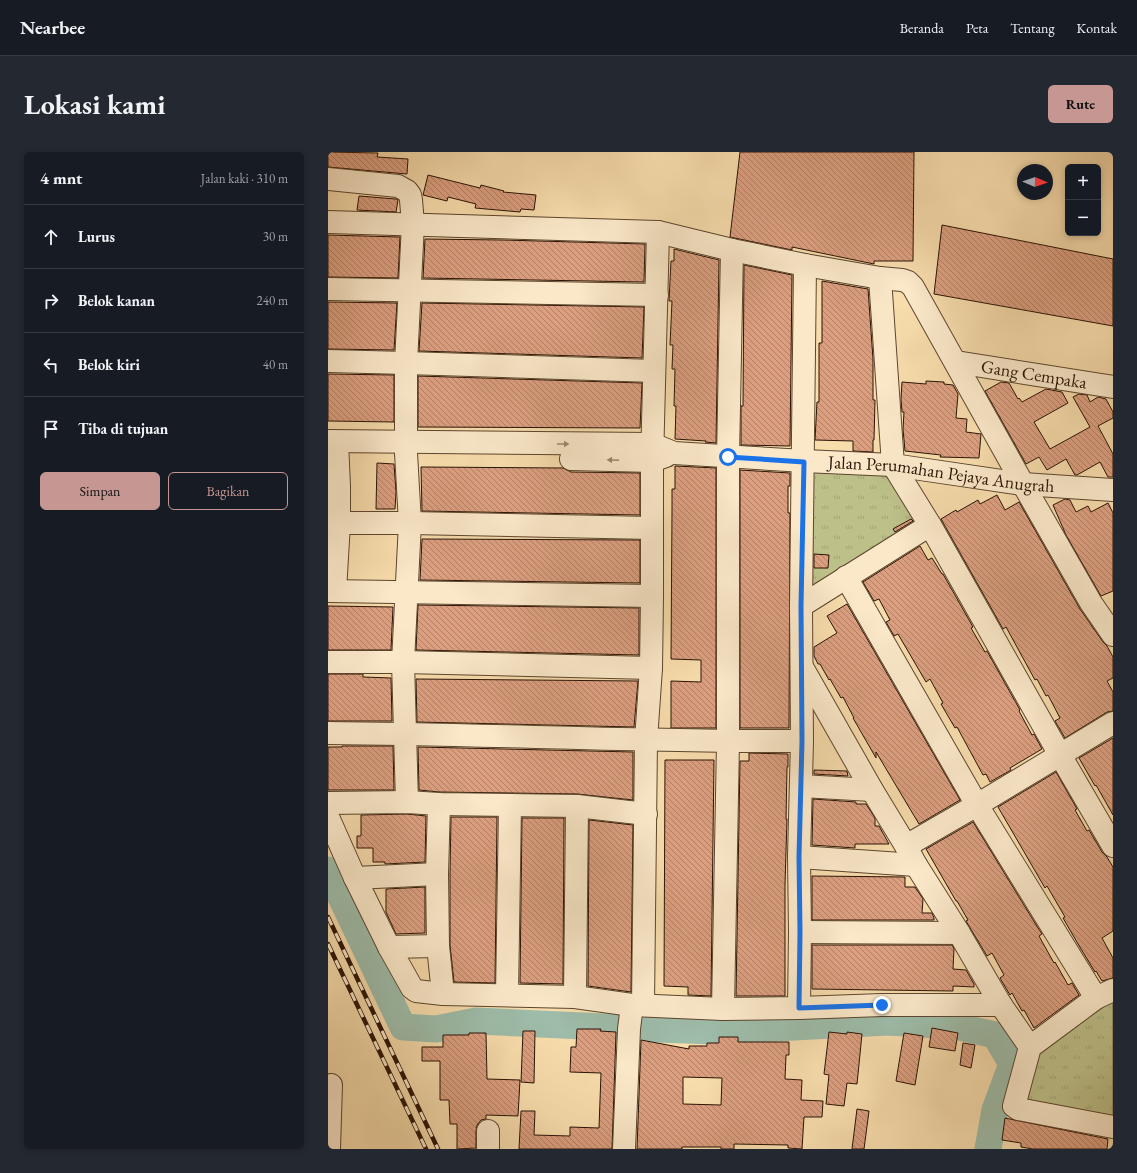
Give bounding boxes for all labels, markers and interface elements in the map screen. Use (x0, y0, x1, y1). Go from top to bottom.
text: Nearbee (20, 15, 85, 40)
text: Beranda (900, 19, 944, 37)
text: Peta (966, 19, 988, 37)
text: Tentang (1010, 19, 1055, 37)
text: Kontak (1077, 19, 1117, 37)
button: Rute (1048, 85, 1113, 123)
text: Lokasi kami (24, 86, 165, 122)
north arrow (1017, 164, 1053, 200)
map controls (1065, 164, 1101, 236)
button: + (1065, 164, 1101, 200)
text: 4 mnt (40, 167, 82, 189)
text: Jalan kaki · 310 m (201, 170, 288, 187)
button: − (1065, 200, 1101, 236)
icon: ahead (40, 226, 62, 248)
text: Lurus (78, 227, 115, 246)
text: 30 m (263, 228, 288, 245)
icon: right (40, 290, 62, 312)
text: Belok kanan (78, 291, 155, 310)
text: 240 m (257, 292, 288, 309)
icon: left (40, 354, 62, 376)
street label: Gang Cempaka (979, 354, 1090, 394)
text: Belok kiri (78, 355, 140, 374)
text: 40 m (263, 356, 288, 373)
icon: arrive (40, 418, 62, 440)
text: Tiba di tujuan (78, 419, 168, 438)
one-way arrow (557, 441, 570, 447)
route start (719, 448, 737, 466)
street label: Jalan Perumahan Pejaya Anugrah (826, 450, 1055, 497)
one-way arrow (606, 457, 619, 463)
button: Simpan (40, 472, 160, 510)
button: Bagikan (168, 472, 288, 510)
route end (873, 996, 891, 1014)

